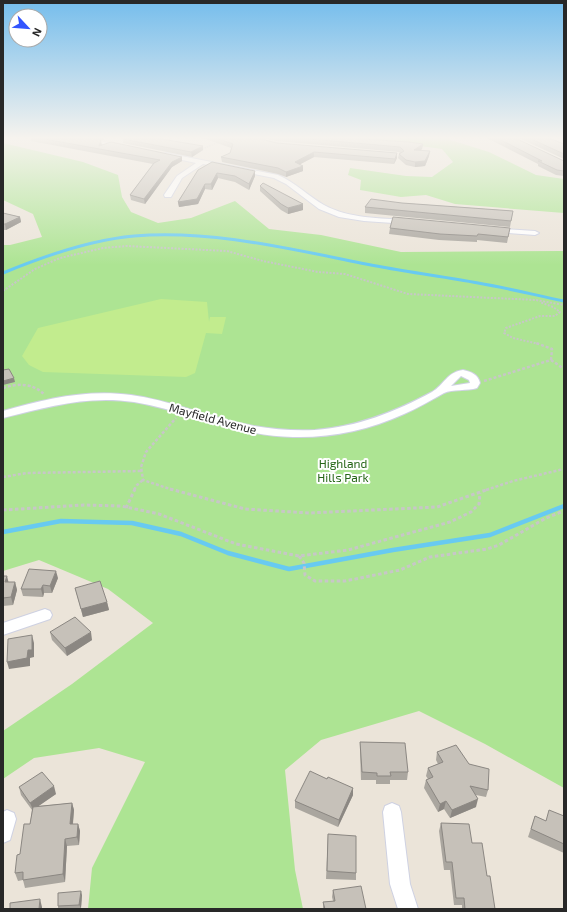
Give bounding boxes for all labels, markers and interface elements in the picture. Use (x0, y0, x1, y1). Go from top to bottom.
north arrow (8, 8, 48, 48)
text: N (30, 26, 45, 39)
street label: Mayfield Avenue (168, 400, 258, 436)
park label: Highland Hills Park (317, 456, 369, 484)

